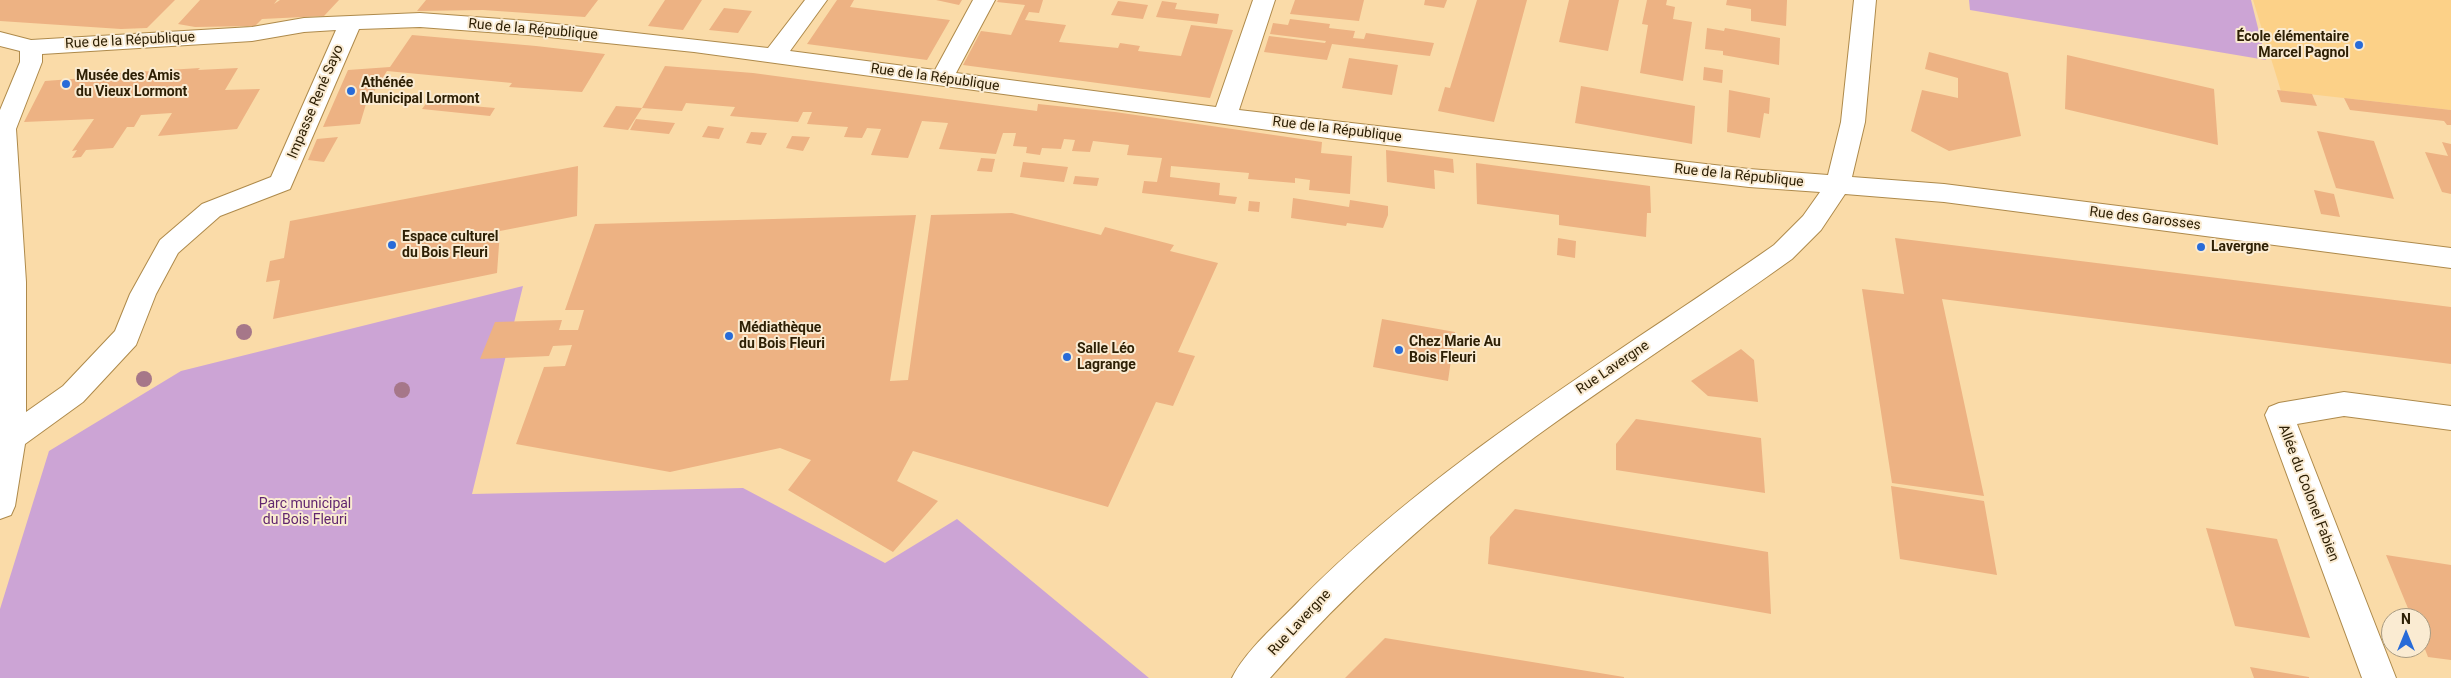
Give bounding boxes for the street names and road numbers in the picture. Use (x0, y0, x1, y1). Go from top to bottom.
street label: Rue de la République (468, 16, 598, 44)
street label: Rue de la République (65, 29, 195, 53)
street label: Impasse René Sayo (284, 43, 348, 161)
street label: Rue de la République (870, 61, 1000, 95)
street label: Rue de la République (1271, 114, 1403, 146)
street label: Rue de la République (1674, 161, 1804, 191)
street label: Rue des Garosses (2088, 204, 2202, 234)
street label: Rue Lavergne (1573, 338, 1653, 398)
street label: Allée du Colonel Fabien (2274, 422, 2342, 564)
street label: Rue Lavergne (1265, 587, 1335, 659)

